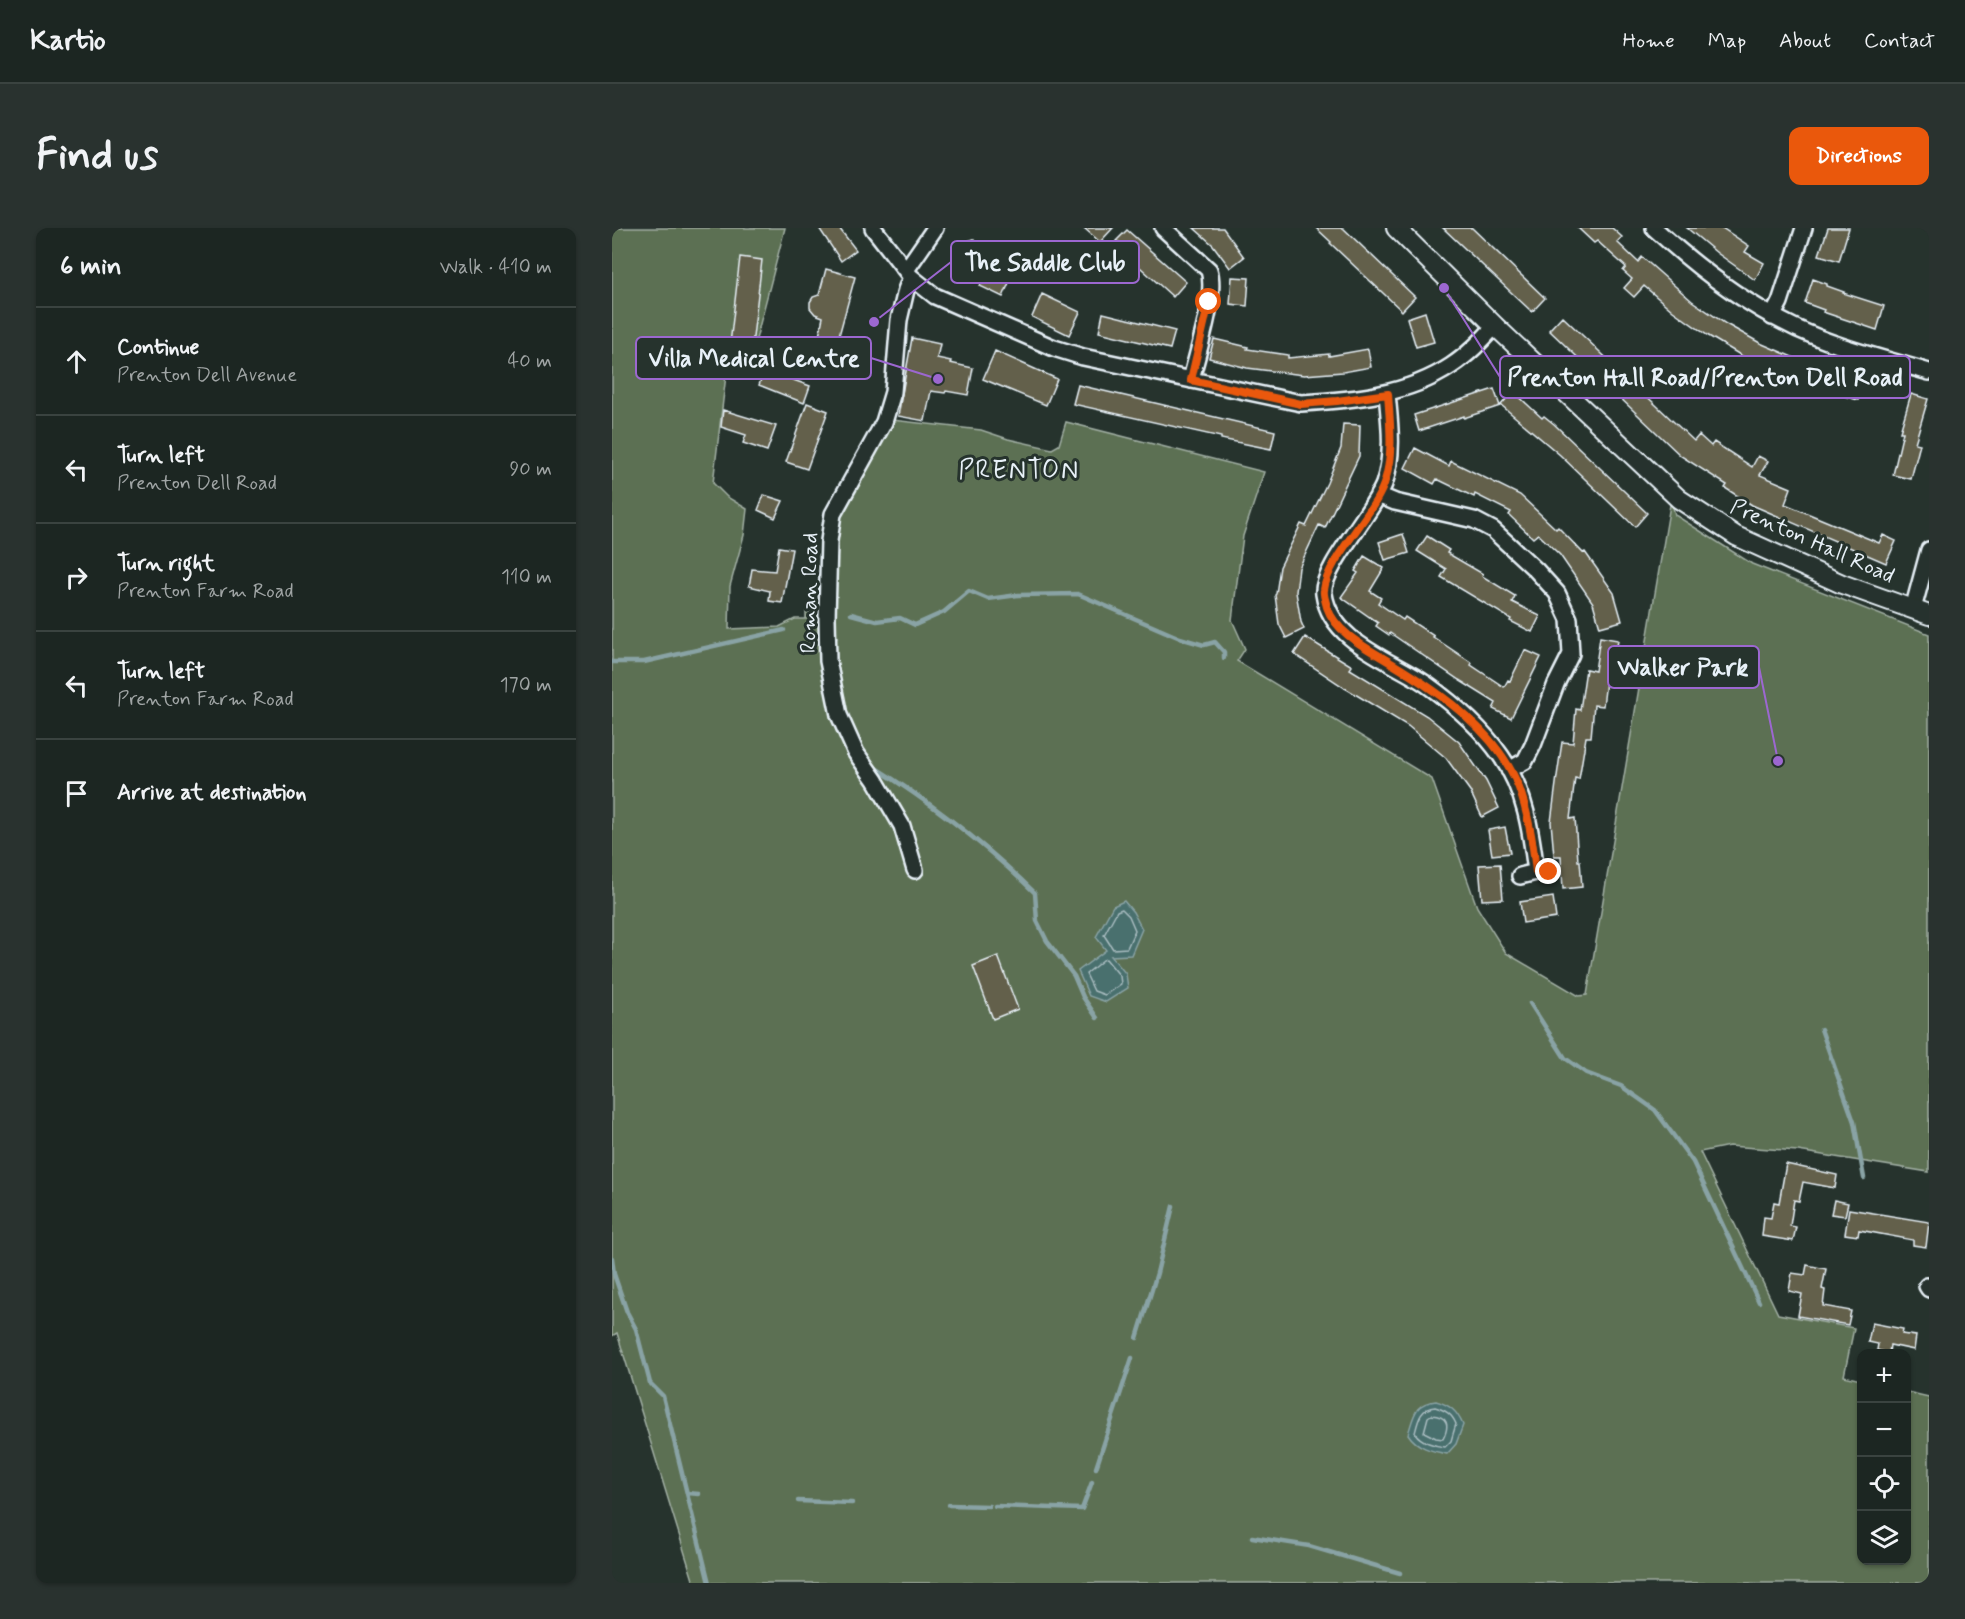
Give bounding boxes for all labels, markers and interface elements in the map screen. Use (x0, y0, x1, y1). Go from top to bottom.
text: Kartio (30, 23, 106, 60)
text: Home (1623, 27, 1675, 55)
text: Map (1708, 27, 1746, 55)
text: About (1779, 27, 1831, 55)
text: Contact (1864, 27, 1935, 55)
button: Directions (1789, 127, 1929, 185)
text: Find us (36, 129, 158, 184)
callout: The Saddle Club (951, 241, 1139, 283)
text: The Saddle Club (965, 248, 1125, 279)
text: 6 min (60, 250, 122, 284)
text: Walk · 410 m (440, 254, 552, 281)
route start (1195, 288, 1221, 314)
text: Continue (117, 334, 199, 362)
callout: Villa Medical Centre (636, 337, 871, 379)
text: Villa Medical Centre (648, 344, 860, 375)
icon: ahead (60, 345, 93, 378)
text: 40 m (508, 348, 552, 375)
callout: Prenton Hall Road/Prenton Dell Road (1500, 356, 1910, 398)
text: Prenton Dell Avenue (117, 362, 297, 389)
text: Prenton Hall Road/Prenton Dell Road (1507, 363, 1903, 394)
text: Turn left (117, 442, 205, 470)
icon: left (60, 453, 93, 486)
district label: PRENTON (958, 454, 1080, 488)
text: 90 m (509, 456, 552, 483)
text: Prenton Dell Road (117, 470, 277, 497)
street label: Prenton Hall Road (1726, 493, 1899, 591)
street label: Roman Road (795, 532, 825, 654)
text: Turn right (117, 550, 215, 578)
icon: right (60, 561, 93, 594)
text: 110 m (501, 564, 552, 591)
text: Prenton Farm Road (117, 578, 294, 605)
callout: Walker Park (1608, 646, 1759, 688)
text: Walker Park (1617, 653, 1748, 684)
text: Turn left (117, 658, 205, 686)
icon: left (60, 669, 93, 702)
text: 170 m (500, 672, 552, 699)
text: Prenton Farm Road (117, 686, 294, 713)
icon: arrive (60, 777, 93, 810)
text: Arrive at destination (117, 779, 307, 807)
route end (1535, 858, 1561, 884)
map controls (1857, 1349, 1911, 1565)
button: + (1857, 1349, 1911, 1403)
button: − (1857, 1403, 1911, 1457)
button: locate (1857, 1457, 1911, 1511)
button: layers (1857, 1511, 1911, 1565)

